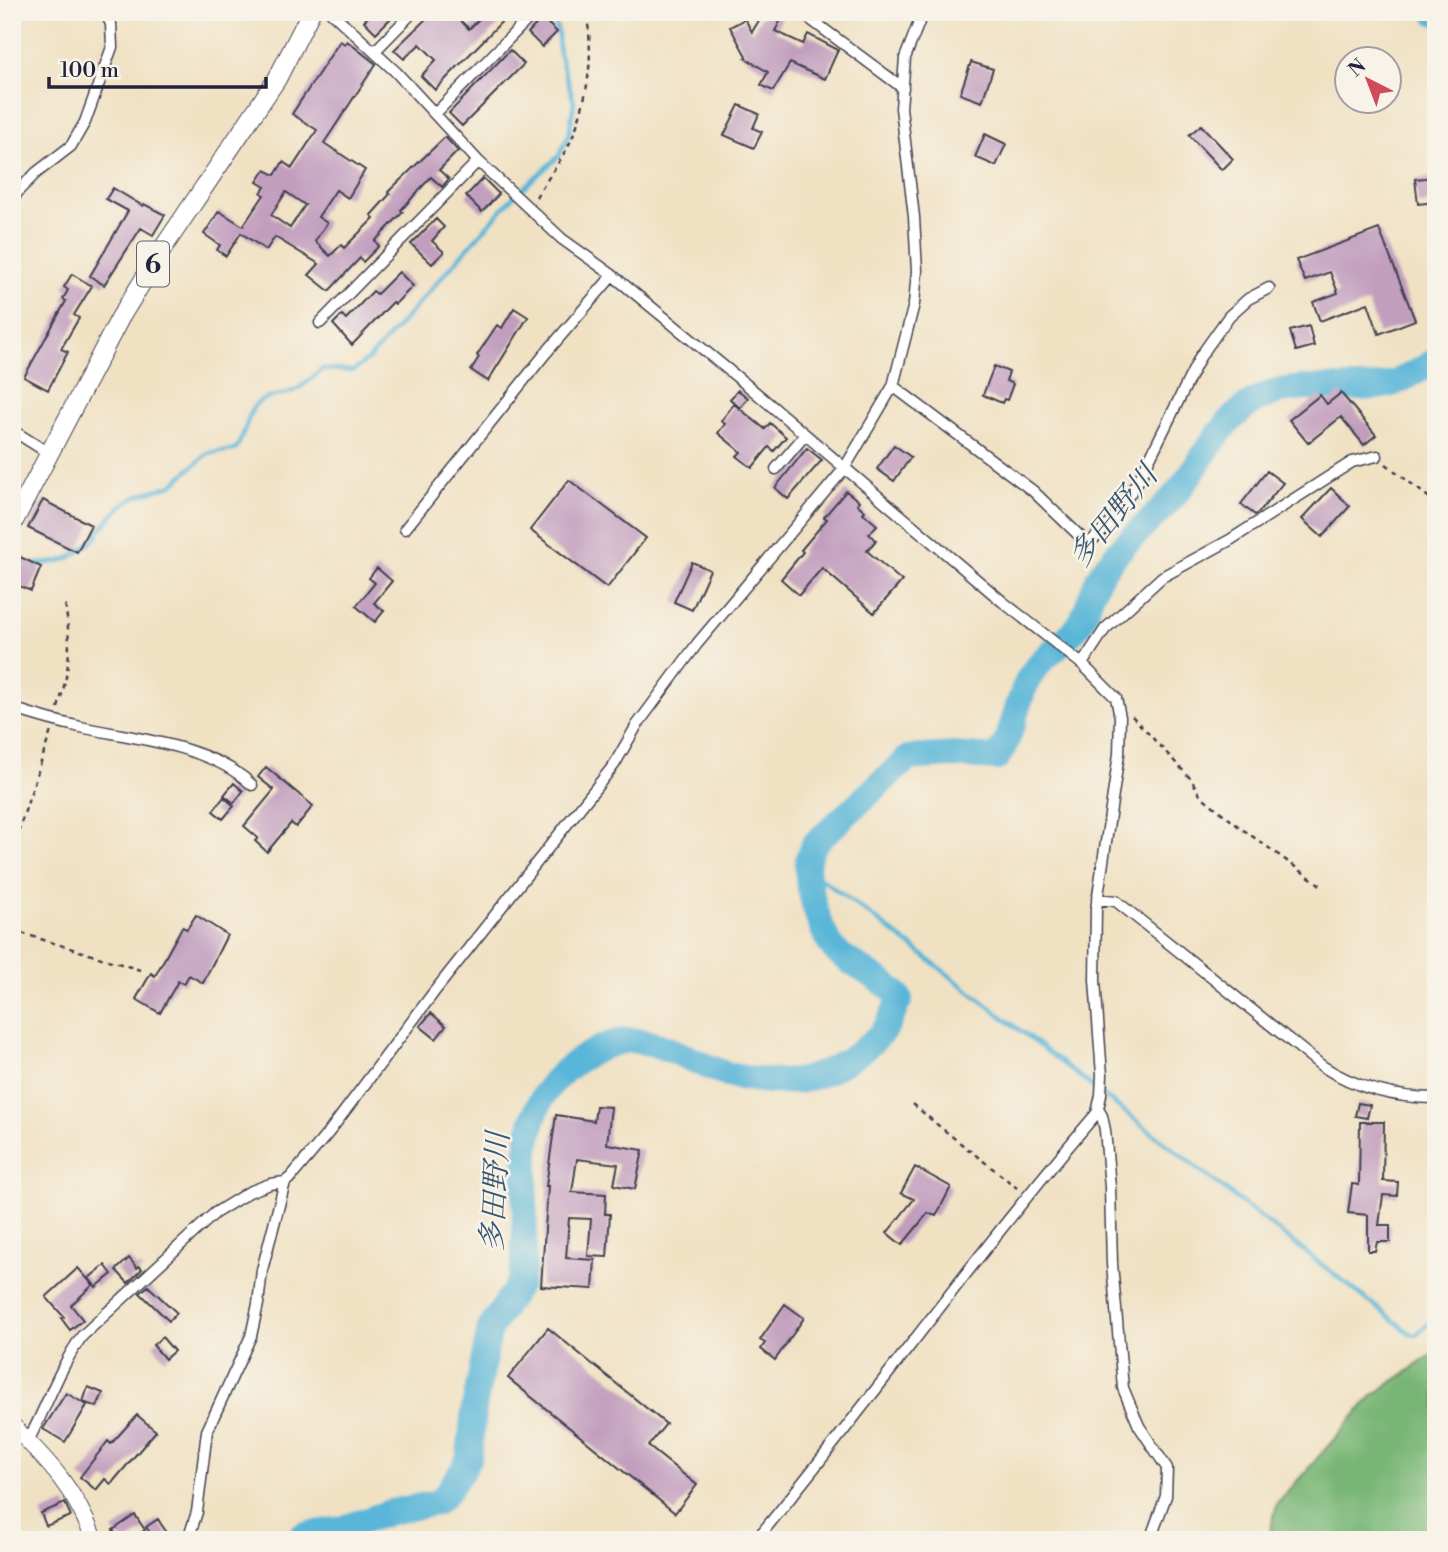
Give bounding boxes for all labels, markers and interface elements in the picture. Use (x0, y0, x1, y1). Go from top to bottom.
scale bar (49, 46, 266, 90)
north arrow (1332, 46, 1402, 116)
text: N (1344, 54, 1371, 82)
text: 100 m (60, 58, 119, 84)
road number: 6 (137, 242, 169, 286)
water label: 多田野川 (1061, 456, 1168, 575)
water label: 多田野川 (474, 1128, 518, 1253)

